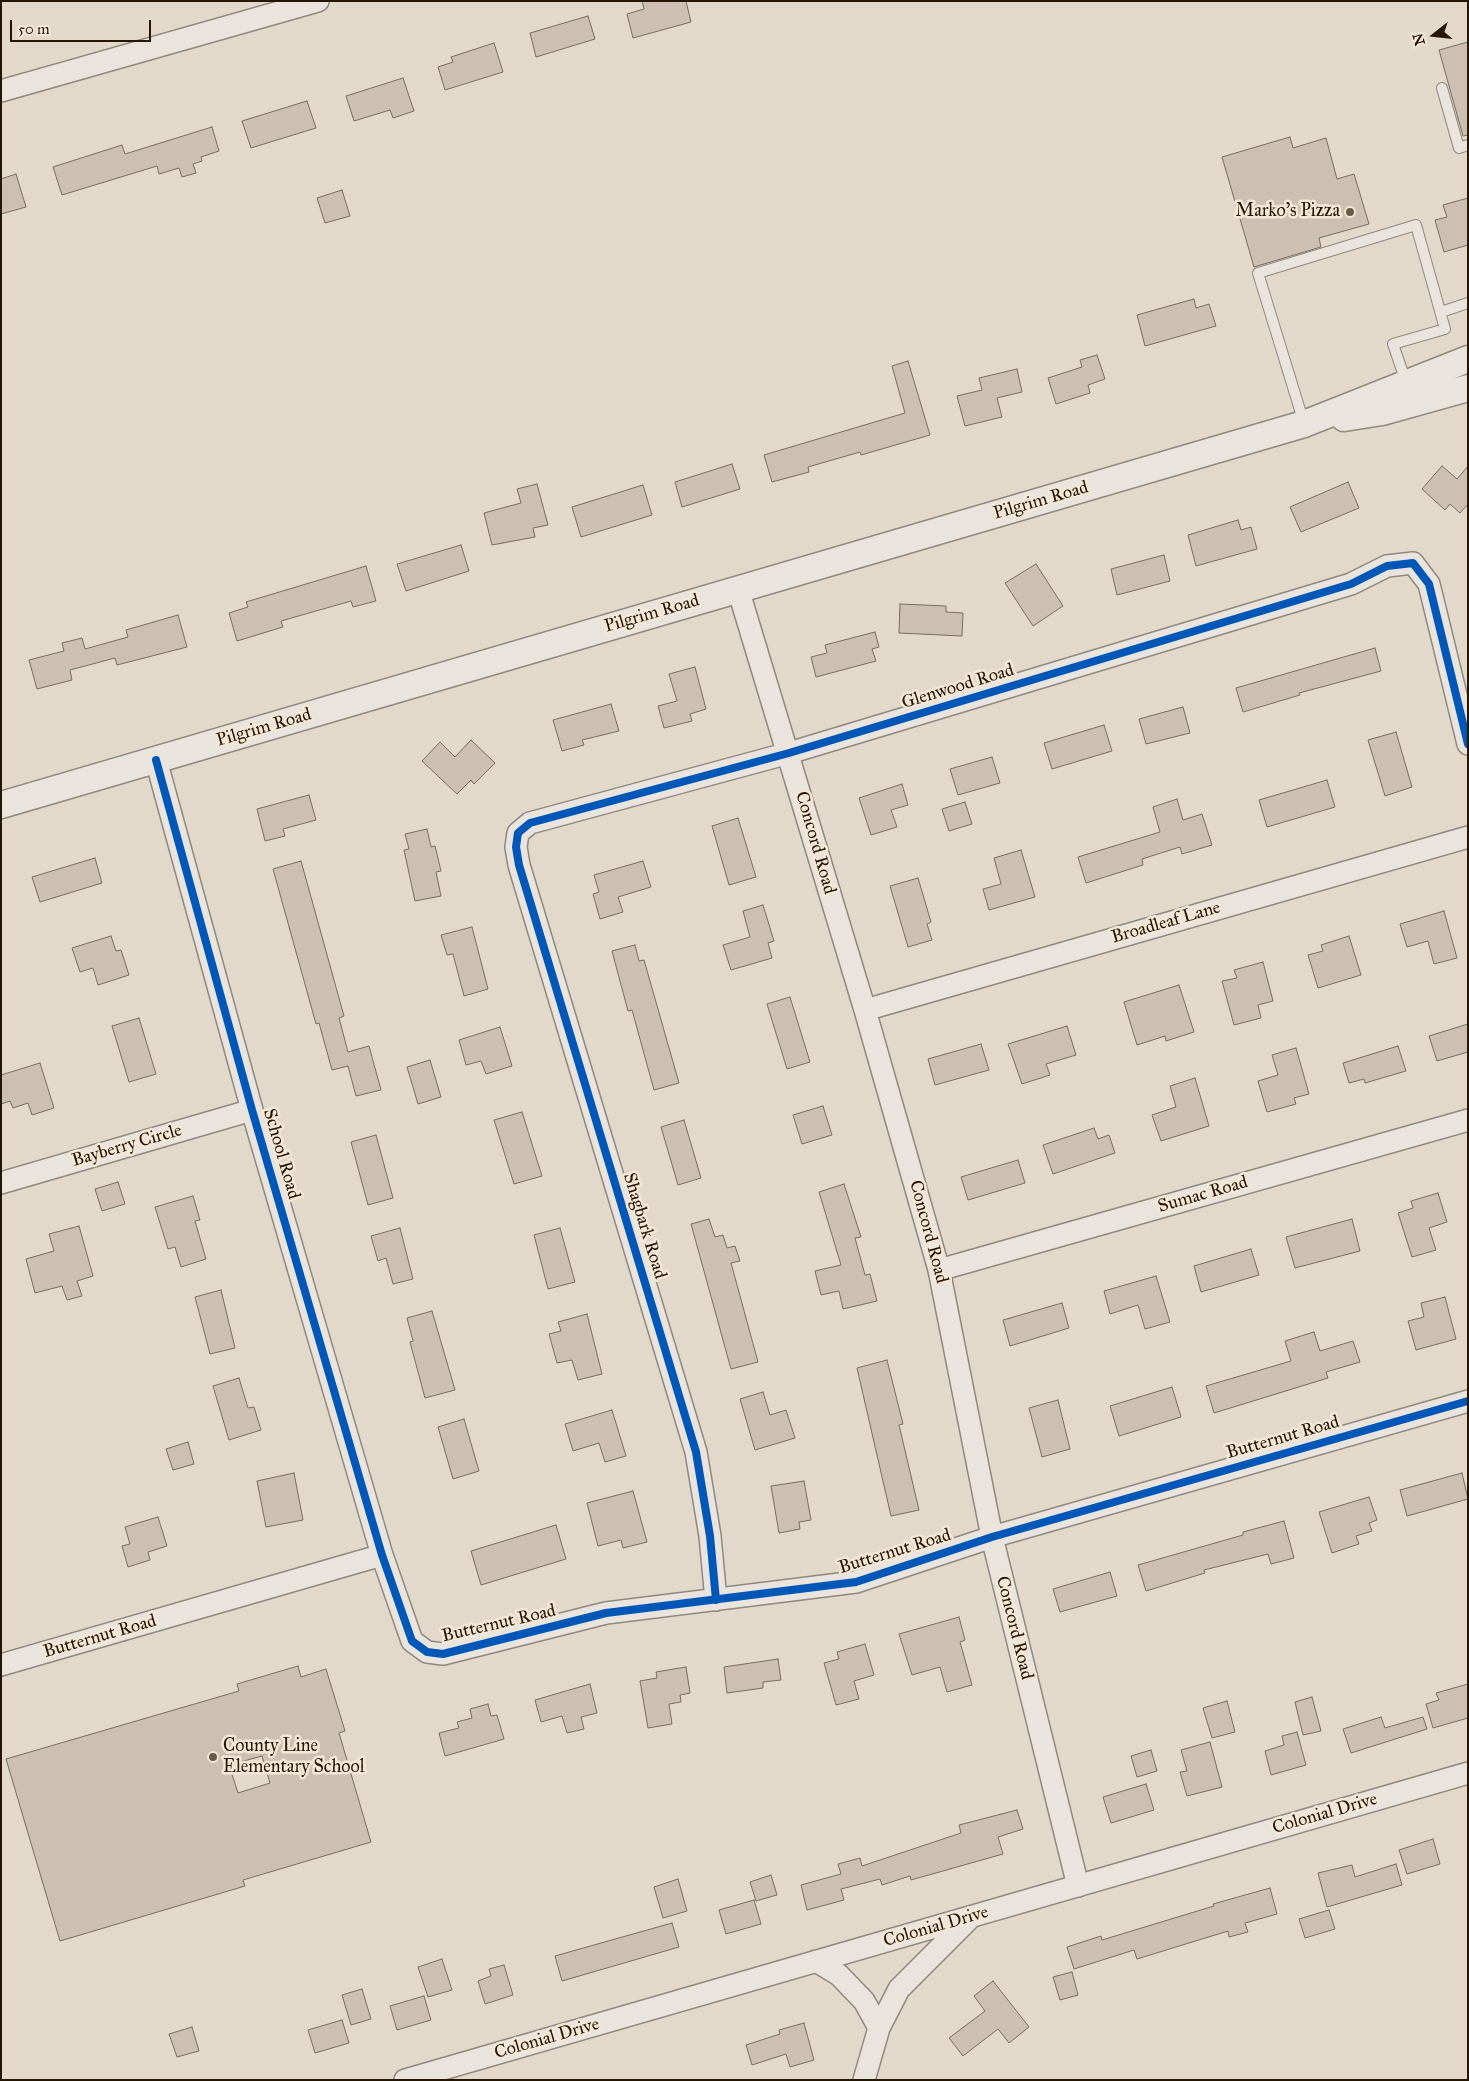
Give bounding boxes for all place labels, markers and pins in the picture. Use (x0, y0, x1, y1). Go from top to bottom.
place label: Marko's Pizza (1236, 201, 1340, 223)
marker: Marko's Pizza (1344, 206, 1356, 218)
place label: County Line Elementary School (223, 1736, 365, 1778)
marker: County Line Elementary School (207, 1751, 219, 1763)

